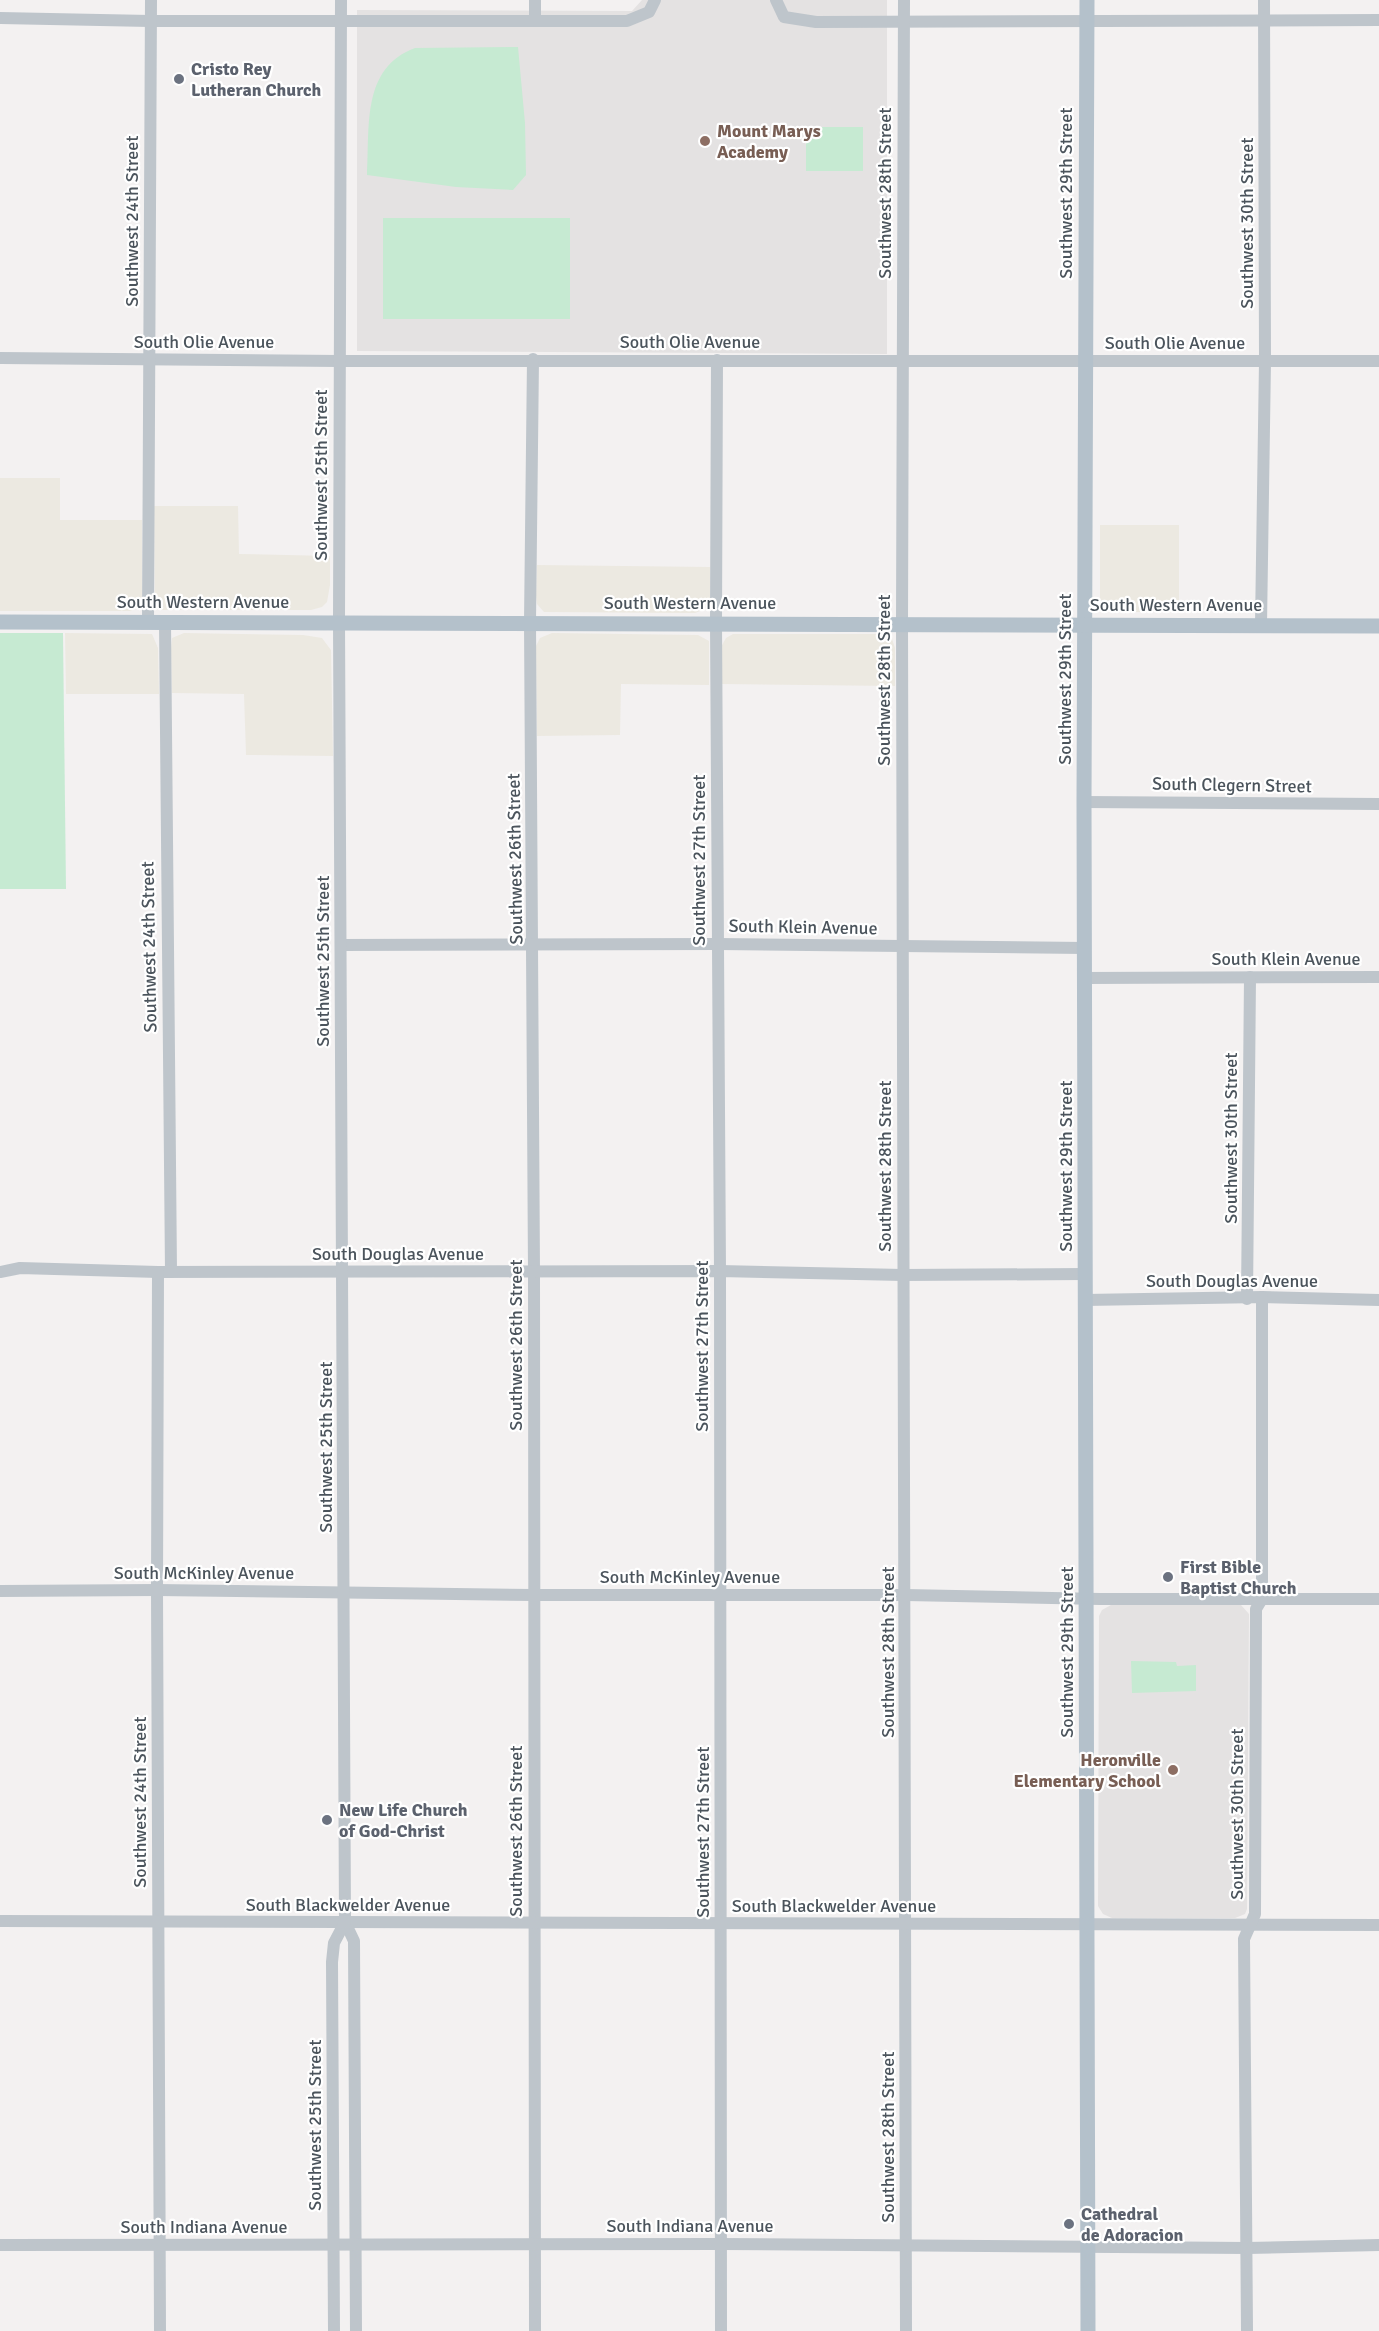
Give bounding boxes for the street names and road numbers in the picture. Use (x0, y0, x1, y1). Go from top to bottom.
street label: Southwest 28th Street (874, 107, 896, 279)
street label: Southwest 29th Street (1055, 107, 1077, 279)
street label: Southwest 24th Street (121, 135, 143, 307)
street label: Southwest 30th Street (1236, 137, 1258, 309)
street label: South Olie Avenue (134, 331, 274, 353)
street label: South Olie Avenue (620, 331, 760, 353)
street label: South Olie Avenue (1105, 332, 1245, 354)
street label: Southwest 25th Street (310, 389, 332, 561)
street label: South Western Avenue (117, 591, 289, 613)
street label: South Western Avenue (604, 592, 776, 614)
street label: Southwest 29th Street (1054, 593, 1076, 765)
street label: Southwest 28th Street (873, 594, 895, 766)
street label: South Western Avenue (1090, 594, 1262, 616)
street label: Southwest 26th Street (503, 773, 527, 945)
street label: South Clegern Street (1152, 773, 1312, 797)
street label: Southwest 27th Street (688, 774, 710, 946)
street label: Southwest 24th Street (137, 861, 161, 1033)
street label: Southwest 25th Street (312, 875, 334, 1047)
street label: South Klein Avenue (728, 915, 878, 939)
street label: South Klein Avenue (1211, 948, 1361, 970)
street label: Southwest 30th Street (1220, 1052, 1242, 1224)
street label: Southwest 28th Street (874, 1080, 896, 1252)
street label: Southwest 29th Street (1055, 1080, 1077, 1252)
street label: South Douglas Avenue (312, 1243, 484, 1265)
street label: Southwest 26th Street (505, 1259, 527, 1431)
street label: Southwest 27th Street (691, 1260, 713, 1432)
street label: South Douglas Avenue (1146, 1270, 1318, 1292)
street label: Southwest 25th Street (315, 1361, 337, 1533)
street label: South McKinley Avenue (114, 1562, 294, 1584)
street label: South McKinley Avenue (600, 1566, 780, 1588)
street label: Southwest 28th Street (877, 1566, 899, 1738)
street label: Southwest 29th Street (1056, 1566, 1078, 1738)
street label: Southwest 24th Street (129, 1716, 151, 1888)
street label: Southwest 30th Street (1226, 1728, 1248, 1900)
street label: Southwest 26th Street (505, 1745, 527, 1917)
street label: Southwest 27th Street (692, 1746, 714, 1918)
street label: South Blackwelder Avenue (246, 1894, 450, 1916)
street label: South Blackwelder Avenue (732, 1895, 936, 1917)
street label: Southwest 25th Street (304, 2039, 326, 2211)
street label: Southwest 28th Street (877, 2051, 899, 2223)
street label: South Indiana Avenue (606, 2215, 774, 2237)
street label: South Indiana Avenue (120, 2216, 288, 2238)

